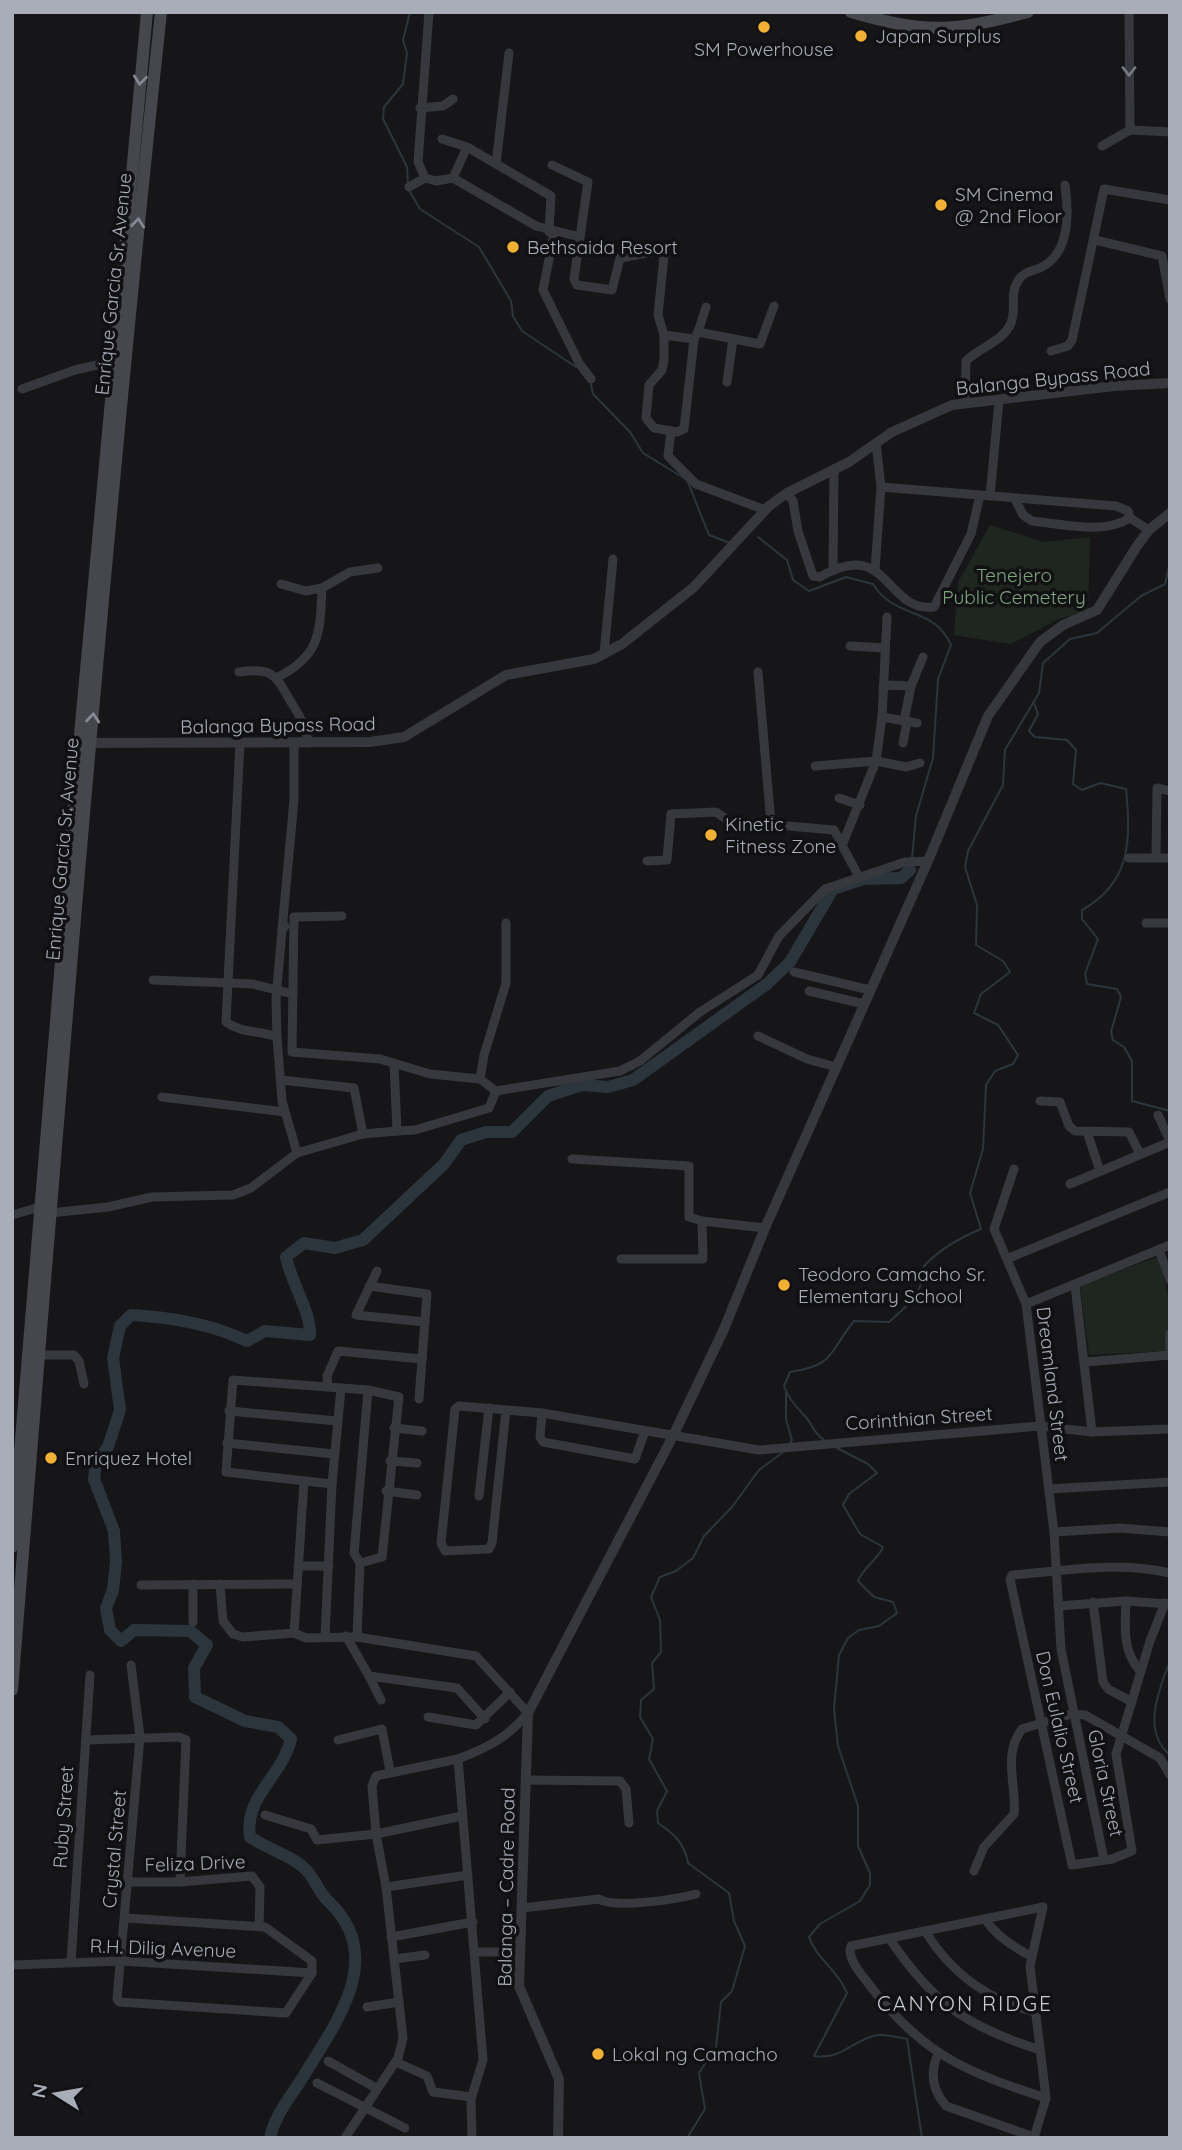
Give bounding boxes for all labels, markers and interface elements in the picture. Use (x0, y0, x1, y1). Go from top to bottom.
marker: SM Powerhouse (756, 19, 772, 35)
place label: Japan Surplus (875, 24, 1001, 48)
marker: Japan Surplus (853, 28, 869, 44)
place label: SM Powerhouse (694, 37, 834, 61)
one-way arrow (1121, 66, 1137, 77)
one-way arrow (133, 75, 148, 86)
street label: Enrique Garcia Sr. Avenue (89, 172, 137, 396)
place label: SM Cinema @ 2nd Floor (955, 182, 1063, 228)
marker: SM Cinema @ 2nd Floor (933, 197, 949, 213)
one-way arrow (131, 218, 146, 229)
place label: Bethsaida Resort (527, 235, 678, 259)
marker: Bethsaida Resort (505, 239, 521, 255)
street label: Balanga Bypass Road (955, 356, 1151, 400)
park label: Tenejero Public Cemetery (942, 563, 1086, 609)
street label: Balanga Bypass Road (180, 711, 376, 739)
one-way arrow (85, 712, 100, 723)
street label: Enrique Garcia Sr. Avenue (40, 737, 84, 961)
place label: Kinetic Fitness Zone (725, 812, 836, 858)
marker: Kinetic Fitness Zone (703, 827, 719, 843)
place label: Teodoro Camacho Sr. Elementary School (798, 1262, 985, 1308)
marker: Teodoro Camacho Sr. Elementary School (776, 1277, 792, 1293)
street label: Dreamland Street (1032, 1305, 1074, 1463)
street label: Corinthian Street (845, 1401, 993, 1435)
place label: Enriquez Hotel (65, 1446, 192, 1470)
marker: Enriquez Hotel (43, 1450, 59, 1466)
street label: Don Eulalio Street (1031, 1648, 1089, 1806)
street label: Gloria Street (1083, 1727, 1129, 1839)
street label: Ruby Street (47, 1765, 79, 1869)
street label: Balanga – Cadre Road (492, 1787, 520, 1987)
street label: Crystal Street (97, 1789, 131, 1909)
street label: Feliza Drive (144, 1849, 246, 1877)
street label: R.H. Dilig Avenue (89, 1933, 237, 1963)
district label: CANYON RIDGE (877, 1990, 1053, 2016)
place label: Lokal ng Camacho (612, 2042, 778, 2066)
marker: Lokal ng Camacho (590, 2046, 606, 2062)
north arrow (21, 2059, 91, 2129)
text: N (26, 2082, 52, 2100)

